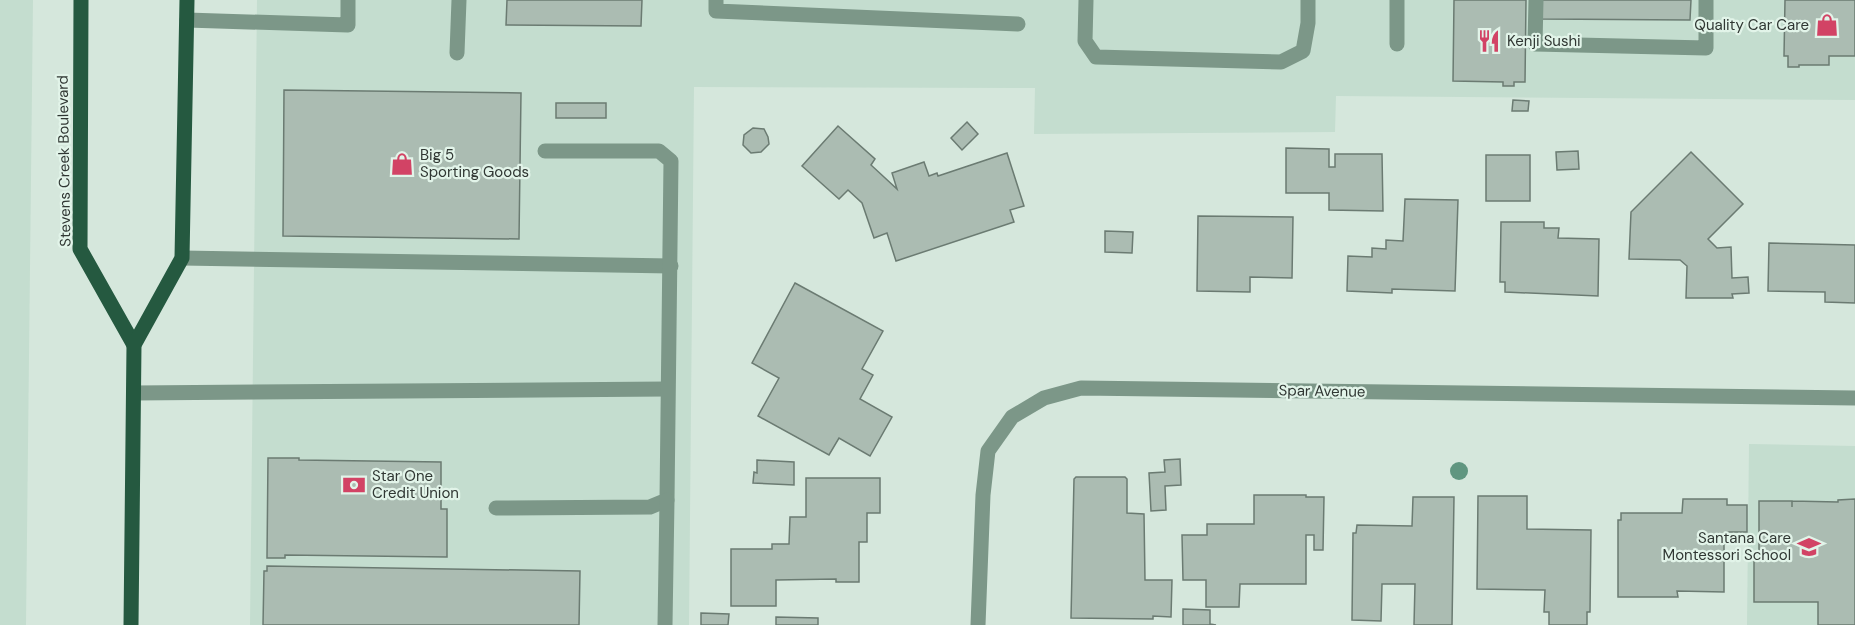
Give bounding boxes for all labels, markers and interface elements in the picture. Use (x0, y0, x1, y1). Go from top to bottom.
shop icon: Quality Car Care (1814, 12, 1840, 38)
place label: Quality Car Care (1694, 15, 1809, 35)
restaurant icon: Kenji Sushi (1476, 28, 1502, 54)
place label: Kenji Sushi (1507, 31, 1581, 51)
street label: Stevens Creek Boulevard (53, 75, 75, 247)
place label: Big 5 Sporting Goods (420, 145, 529, 182)
shop icon: Big 5 Sporting Goods (389, 151, 415, 177)
street label: Spar Avenue (1278, 380, 1366, 402)
place label: Star One Credit Union (372, 466, 459, 503)
bank icon: Star One Credit Union (341, 472, 367, 498)
place label: Santana Care Montessori School (1663, 528, 1791, 565)
school or university icon: Santana Care Montessori School (1796, 534, 1822, 560)

